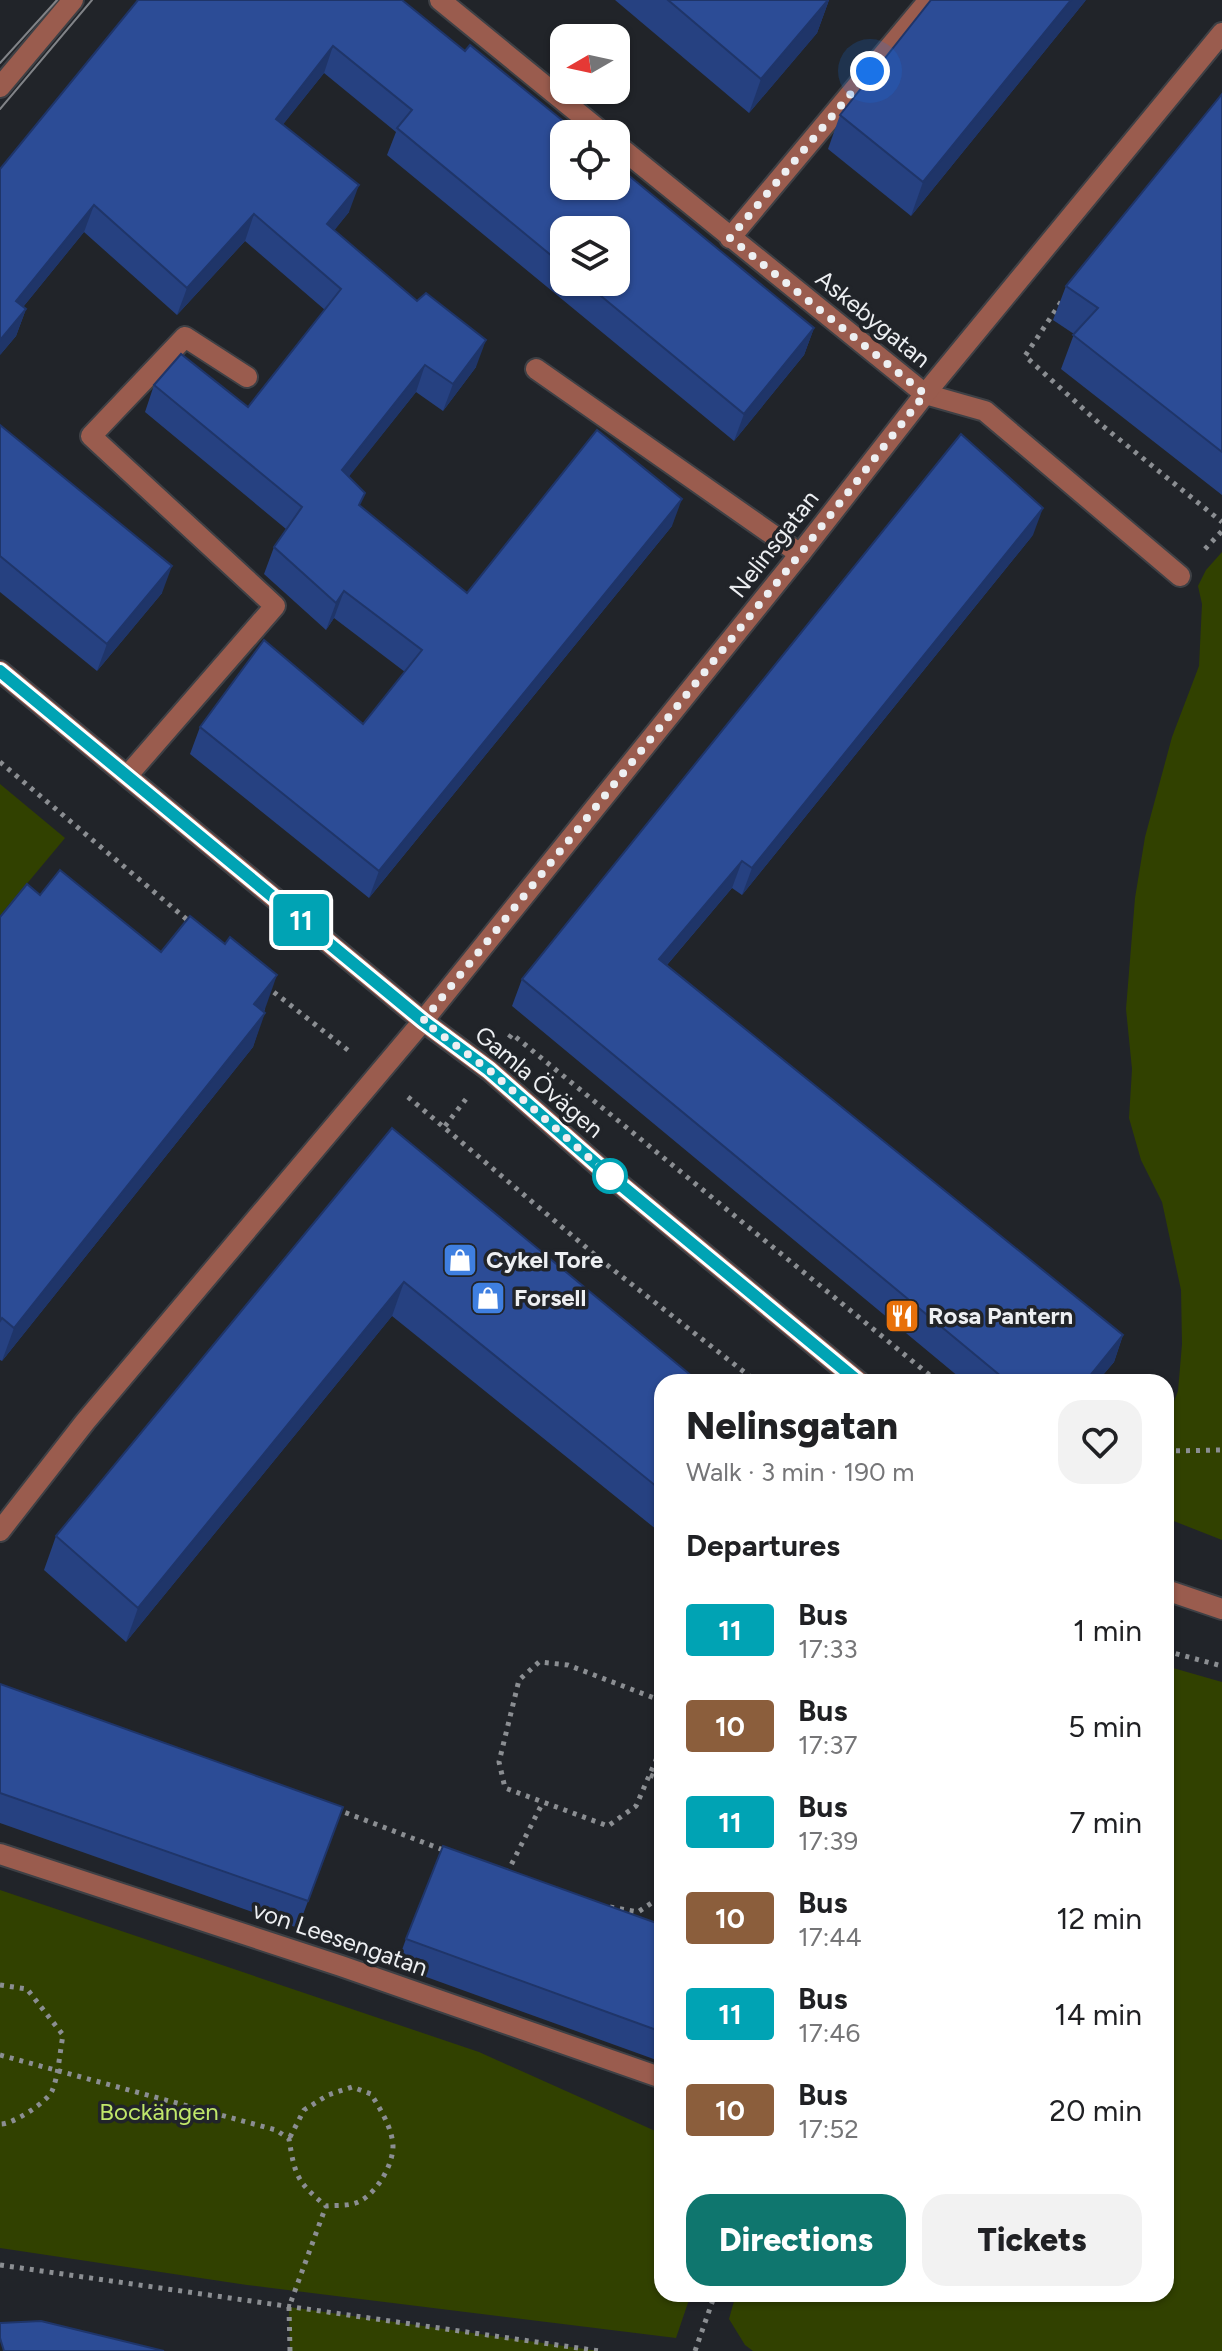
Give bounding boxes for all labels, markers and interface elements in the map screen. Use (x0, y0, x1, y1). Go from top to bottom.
north arrow (550, 24, 630, 104)
map controls (550, 24, 630, 296)
your location (850, 51, 890, 91)
button: locate (550, 120, 630, 200)
button: layers (550, 216, 630, 296)
street label: Askebygatan (810, 264, 936, 374)
street label: Nelinsgatan (723, 484, 824, 603)
line badge: 11 (265, 894, 337, 946)
text: 11 (289, 903, 313, 937)
street label: Gamla Övägen (469, 1020, 609, 1144)
unlabelled marker (593, 1159, 627, 1193)
shop icon: Cykel Tore (441, 1241, 479, 1279)
place label: Cykel Tore (486, 1245, 603, 1274)
shop icon: Forsell (469, 1279, 507, 1317)
place label: Forsell (514, 1283, 586, 1312)
restaurant icon: Rosa Pantern (883, 1297, 921, 1335)
place label: Rosa Pantern (928, 1301, 1073, 1330)
button: heart (1058, 1400, 1142, 1484)
text: Nelinsgatan (686, 1403, 898, 1449)
text: Walk · 3 min · 190 m (686, 1456, 914, 1488)
text: Departures (686, 1527, 840, 1564)
text: Bus (798, 1596, 847, 1633)
text: 1 min (1073, 1612, 1142, 1649)
text: 11 (718, 1613, 742, 1647)
text: 17:33 (798, 1633, 858, 1665)
text: Bus (798, 1692, 847, 1729)
text: 5 min (1068, 1708, 1142, 1745)
text: 10 (715, 1709, 745, 1743)
text: 17:37 (798, 1729, 857, 1761)
text: Bus (798, 1788, 847, 1825)
text: 7 min (1069, 1804, 1142, 1841)
text: 11 (718, 1805, 742, 1839)
text: 17:39 (798, 1825, 858, 1857)
text: Bus (798, 1884, 847, 1921)
street label: von Leesengatan (249, 1895, 431, 1982)
text: 12 min (1056, 1900, 1142, 1937)
text: 10 (715, 1901, 745, 1935)
text: 17:44 (798, 1921, 862, 1953)
text: Bus (798, 1980, 847, 2017)
text: 14 min (1054, 1996, 1142, 2033)
text: 11 (718, 1997, 742, 2031)
text: 17:46 (798, 2017, 860, 2049)
text: Bus (798, 2076, 847, 2113)
text: 20 min (1049, 2092, 1142, 2129)
text: 10 (715, 2093, 745, 2127)
park label: Bockängen (99, 2097, 219, 2126)
text: 17:52 (798, 2113, 859, 2145)
button: Directions (686, 2194, 906, 2286)
button: Tickets (922, 2194, 1142, 2286)

